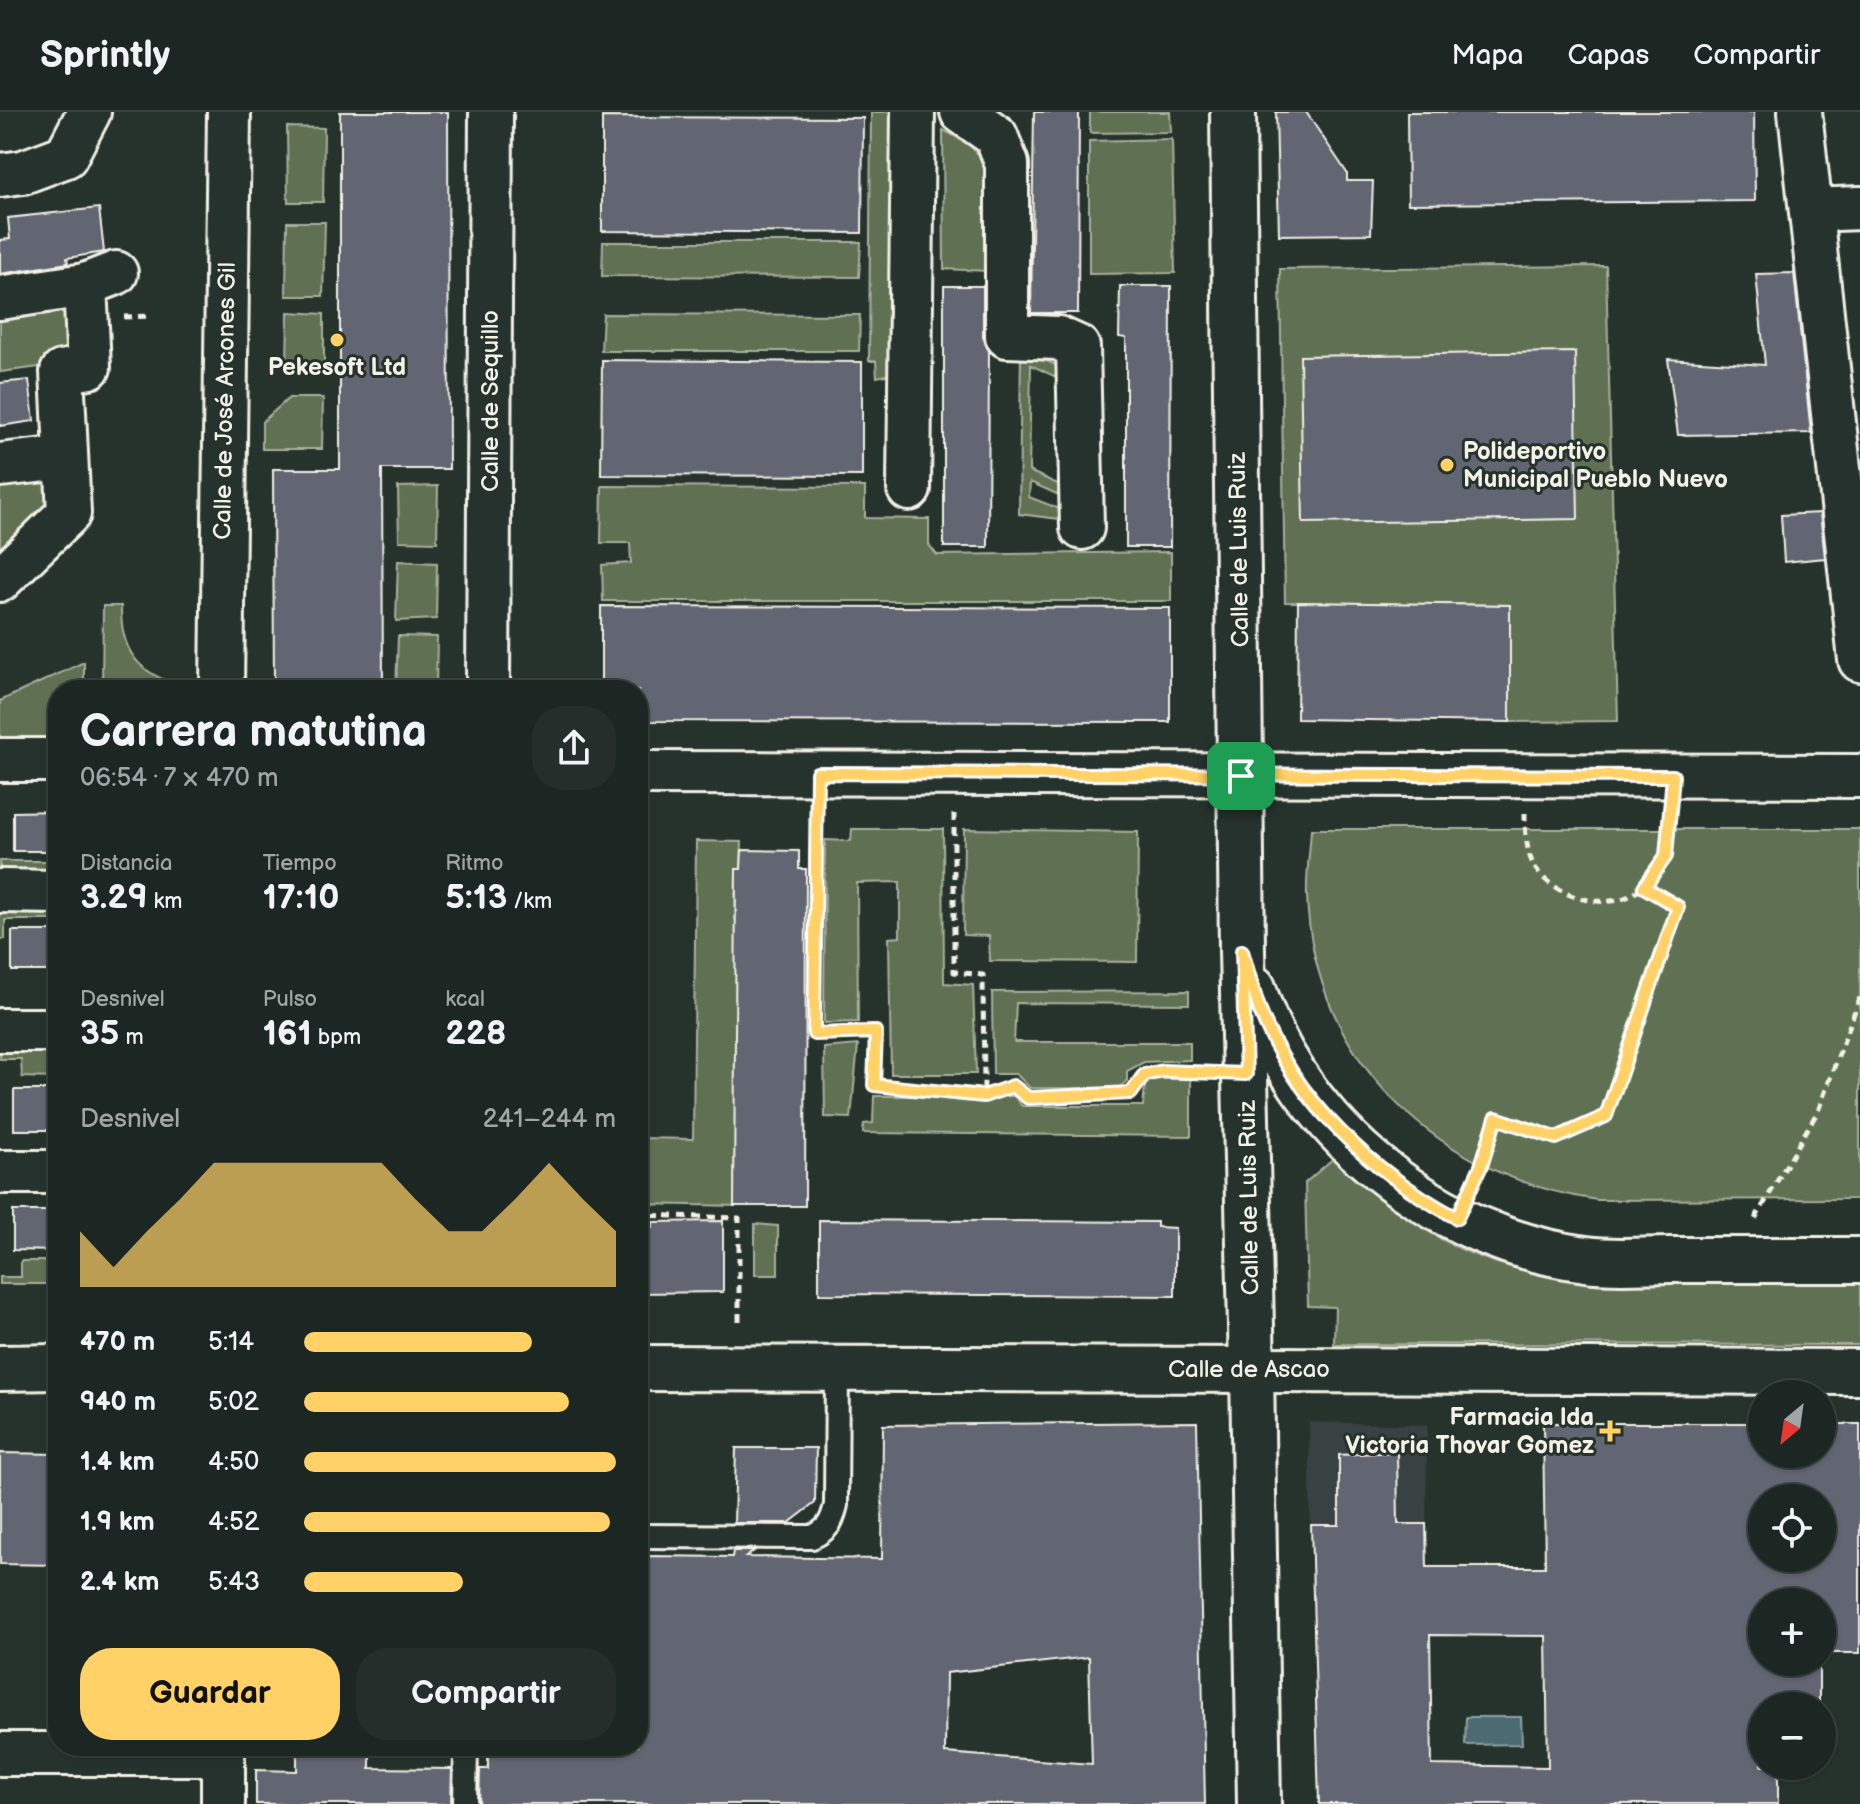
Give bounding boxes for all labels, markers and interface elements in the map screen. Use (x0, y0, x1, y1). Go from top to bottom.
text: Sprintly (40, 33, 170, 78)
text: Mapa (1451, 39, 1524, 72)
text: Capas (1568, 39, 1649, 72)
text: Compartir (1693, 39, 1820, 72)
street label: Calle de José Arcones Gil (208, 262, 242, 540)
street label: Calle de Sequillo (476, 310, 505, 492)
marker: Pekesoft Ltd (328, 331, 346, 349)
place label: Pekesoft Ltd (268, 353, 406, 382)
place label: Polideportivo Municipal Pueblo Nuevo (1463, 437, 1728, 494)
street label: Calle de Luis Ruiz (1223, 452, 1255, 648)
marker: Polideportivo Municipal Pueblo Nuevo (1438, 456, 1456, 474)
text: Carrera matutina (80, 706, 427, 759)
button: share (532, 706, 616, 790)
pin (1207, 742, 1275, 810)
icon: arrive (1219, 754, 1263, 798)
text: 06:54 · 7 × 470 m (80, 763, 278, 794)
text: Distancia (80, 850, 172, 877)
text: Tiempo (263, 850, 337, 877)
text: Ritmo (445, 850, 504, 877)
text: 3.29 (80, 877, 148, 918)
text: 17:10 (263, 877, 339, 918)
text: 5:13 (445, 877, 507, 918)
text: km (148, 888, 183, 915)
text: /km (507, 888, 552, 915)
text: Desnivel (80, 986, 165, 1013)
text: Pulso (263, 986, 317, 1013)
text: kcal (445, 986, 485, 1013)
text: 35 (80, 1013, 119, 1054)
text: 161 (263, 1013, 312, 1054)
text: 228 (445, 1013, 507, 1054)
text: m (119, 1024, 144, 1051)
text: bpm (312, 1024, 361, 1051)
street label: Calle de Luis Ruiz (1233, 1100, 1265, 1296)
text: Desnivel (80, 1104, 180, 1135)
text: 241–244 m (483, 1104, 616, 1135)
text: 470 m (80, 1327, 155, 1358)
text: 5:14 (208, 1327, 254, 1358)
street label: Calle de Ascao (1168, 1355, 1330, 1384)
north arrow (1748, 1380, 1836, 1468)
map controls (1748, 1380, 1836, 1780)
text: 940 m (80, 1387, 156, 1418)
text: 5:02 (208, 1387, 259, 1418)
place label: Farmacia lda Victoria Thovar Gomez (1345, 1403, 1594, 1460)
marker: Farmacia lda Victoria Thovar Gomez (1601, 1422, 1619, 1440)
text: 1.4 km (80, 1447, 155, 1478)
text: 4:50 (208, 1447, 259, 1478)
button: locate (1748, 1484, 1836, 1572)
text: 1.9 km (80, 1507, 155, 1538)
text: 4:52 (208, 1507, 259, 1538)
text: 2.4 km (80, 1567, 159, 1598)
text: 5:43 (208, 1567, 260, 1598)
button: + (1748, 1588, 1836, 1676)
button: Guardar (80, 1648, 340, 1740)
button: Compartir (356, 1648, 616, 1740)
button: − (1748, 1692, 1836, 1780)

